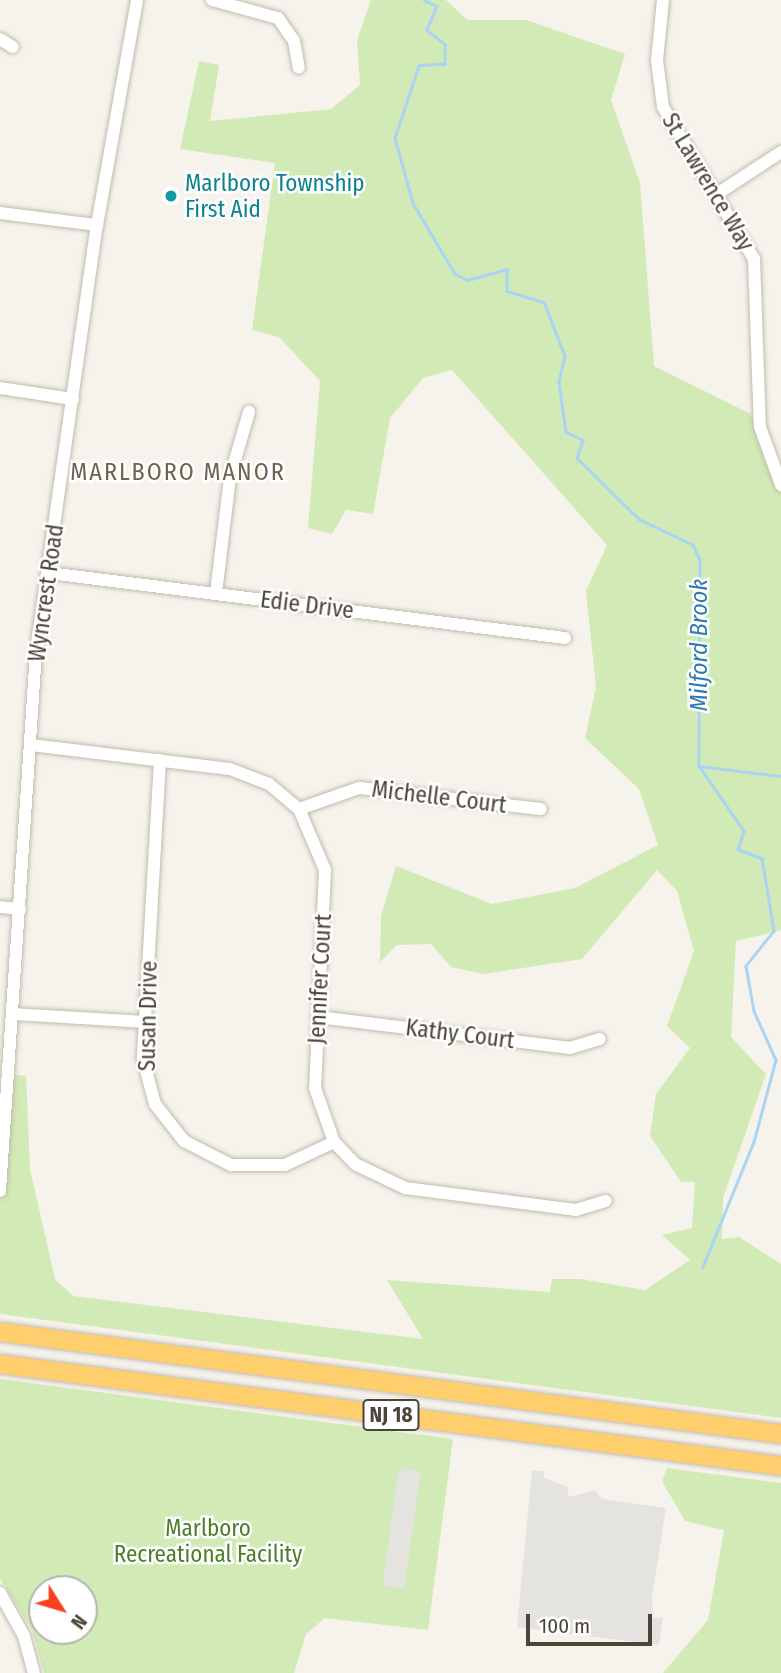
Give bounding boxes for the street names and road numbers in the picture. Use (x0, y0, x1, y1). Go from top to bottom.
street label: St Lawrence Way (656, 108, 760, 256)
street label: Wyncrest Road (23, 522, 69, 664)
street label: Edie Drive (259, 586, 355, 624)
street label: Michelle Court (370, 775, 508, 819)
street label: Jennifer Court (303, 913, 337, 1045)
street label: Susan Drive (133, 960, 163, 1072)
street label: Kathy Court (404, 1014, 516, 1054)
road number: NJ 18 (361, 1398, 421, 1432)

